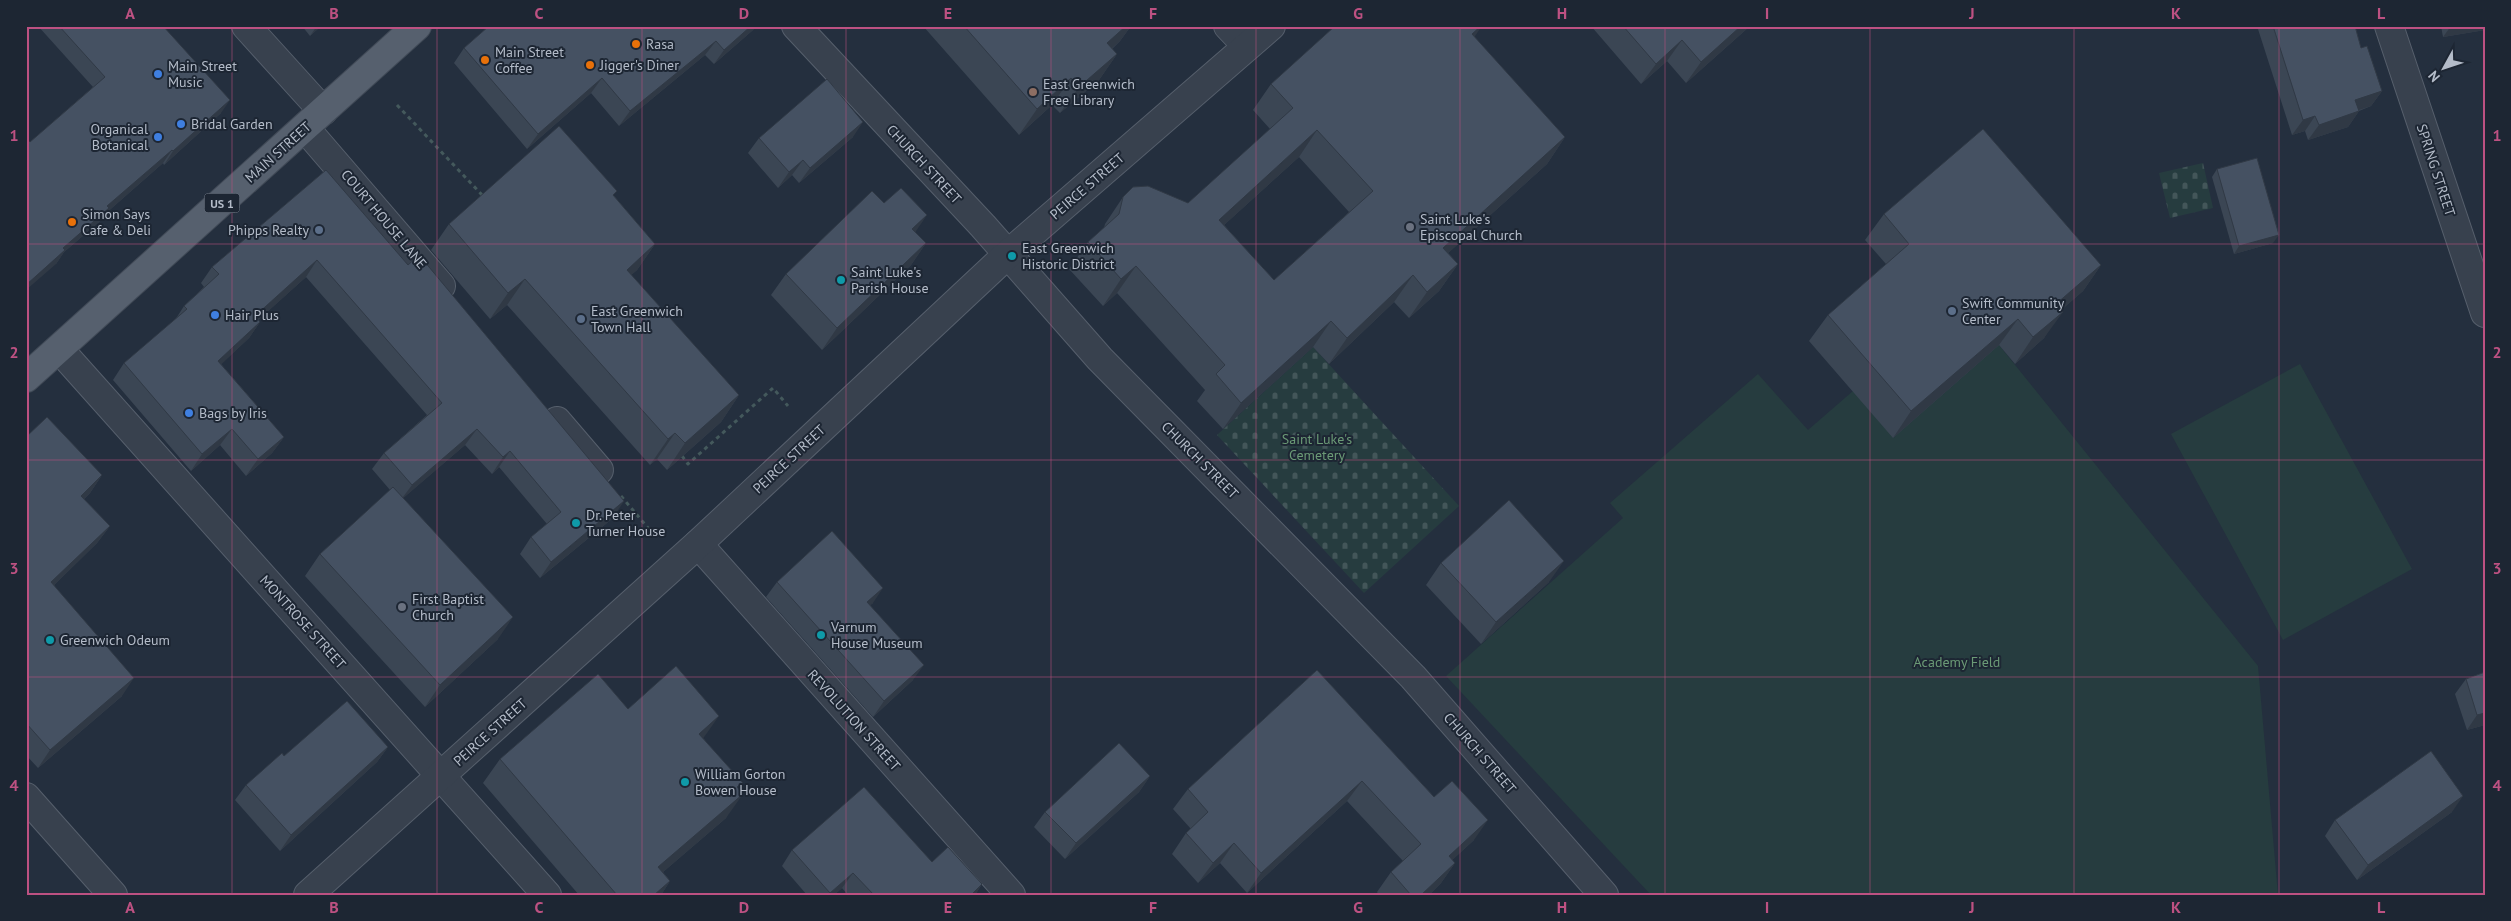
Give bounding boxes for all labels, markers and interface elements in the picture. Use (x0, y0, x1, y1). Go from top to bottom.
text: A (125, 3, 135, 23)
text: B (329, 3, 339, 23)
text: C (535, 3, 544, 23)
text: D (739, 3, 749, 23)
text: E (944, 3, 952, 23)
text: F (1149, 3, 1157, 23)
text: G (1353, 3, 1363, 23)
text: H (1557, 3, 1567, 23)
text: I (1765, 3, 1769, 23)
text: J (1968, 3, 1975, 23)
text: K (2171, 3, 2181, 23)
text: L (2377, 3, 2386, 23)
place label: Rasa (646, 35, 674, 53)
marker: Rasa (630, 38, 642, 50)
north arrow (2418, 42, 2468, 92)
place label: Main Street Coffee (495, 43, 564, 77)
marker: Main Street Coffee (479, 54, 491, 66)
place label: Jigger's Diner (599, 56, 679, 74)
place label: Main Street Music (168, 57, 237, 91)
marker: Jigger's Diner (584, 59, 596, 71)
text: N (2424, 67, 2444, 86)
marker: Main Street Music (152, 68, 164, 80)
place label: East Greenwich Free Library (1043, 75, 1135, 109)
marker: East Greenwich Free Library (1027, 86, 1039, 98)
place label: Bridal Garden (191, 115, 273, 133)
street label: MAIN STREET (241, 117, 315, 186)
marker: Bridal Garden (175, 118, 187, 130)
place label: Organical Botanical (90, 120, 148, 154)
street label: CHURCH STREET (883, 121, 965, 207)
street label: SPRING STREET (2413, 122, 2459, 219)
text: 1 (9, 125, 19, 145)
text: 1 (2492, 125, 2502, 145)
marker: Organical Botanical (152, 131, 164, 143)
street label: PEIRCE STREET (1046, 149, 1128, 223)
street label: COURT HOUSE LANE (337, 166, 431, 272)
road number: US 1 (204, 194, 240, 212)
place label: Simon Says Cafe & Deli (82, 205, 151, 239)
place label: Saint Luke's Episcopal Church (1420, 210, 1523, 244)
marker: Simon Says Cafe & Deli (66, 216, 78, 228)
place label: Phipps Realty (228, 221, 309, 239)
marker: Saint Luke's Episcopal Church (1404, 221, 1416, 233)
marker: Phipps Realty (313, 224, 325, 236)
place label: East Greenwich Historic District (1022, 239, 1115, 273)
marker: East Greenwich Historic District (1006, 250, 1018, 262)
place label: Saint Luke's Parish House (851, 263, 929, 297)
marker: Saint Luke's Parish House (835, 274, 847, 286)
place label: Swift Community Center (1962, 294, 2065, 328)
place label: East Greenwich Town Hall (591, 302, 683, 336)
marker: Swift Community Center (1946, 305, 1958, 317)
place label: Hair Plus (225, 306, 279, 324)
marker: Hair Plus (209, 309, 221, 321)
marker: East Greenwich Town Hall (575, 313, 587, 325)
text: 2 (9, 342, 19, 362)
text: 2 (2492, 342, 2502, 362)
place label: Bags by Iris (199, 404, 267, 422)
marker: Bags by Iris (183, 407, 195, 419)
street label: CHURCH STREET (1158, 418, 1242, 502)
street label: PEIRCE STREET (749, 421, 829, 497)
park label: Saint Luke's Cemetery (1282, 430, 1352, 464)
place label: Dr. Peter Turner House (586, 506, 665, 540)
marker: Dr. Peter Turner House (570, 517, 582, 529)
text: 3 (9, 558, 19, 578)
text: 3 (2492, 558, 2502, 578)
street label: MONTROSE STREET (256, 571, 350, 673)
place label: First Baptist Church (412, 590, 484, 624)
marker: First Baptist Church (396, 601, 408, 613)
place label: Varnum House Museum (830, 618, 923, 652)
marker: Varnum House Museum (815, 629, 827, 641)
place label: Greenwich Odeum (60, 631, 170, 649)
marker: Greenwich Odeum (44, 634, 56, 646)
park label: Academy Field (1914, 653, 2000, 671)
street label: REVOLUTION STREET (804, 666, 904, 775)
street label: PEIRCE STREET (450, 694, 531, 770)
street label: CHURCH STREET (1440, 709, 1520, 797)
place label: William Gorton Bowen House (695, 765, 785, 799)
text: 4 (9, 775, 19, 795)
text: 4 (2492, 775, 2502, 795)
marker: William Gorton Bowen House (679, 776, 691, 788)
text: A (125, 897, 135, 917)
text: B (329, 897, 339, 917)
text: C (535, 897, 544, 917)
text: D (739, 897, 749, 917)
text: E (944, 897, 952, 917)
text: F (1149, 897, 1157, 917)
text: G (1353, 897, 1363, 917)
text: H (1557, 897, 1567, 917)
text: I (1765, 897, 1769, 917)
text: J (1968, 897, 1975, 917)
text: K (2171, 897, 2181, 917)
text: L (2377, 897, 2386, 917)

